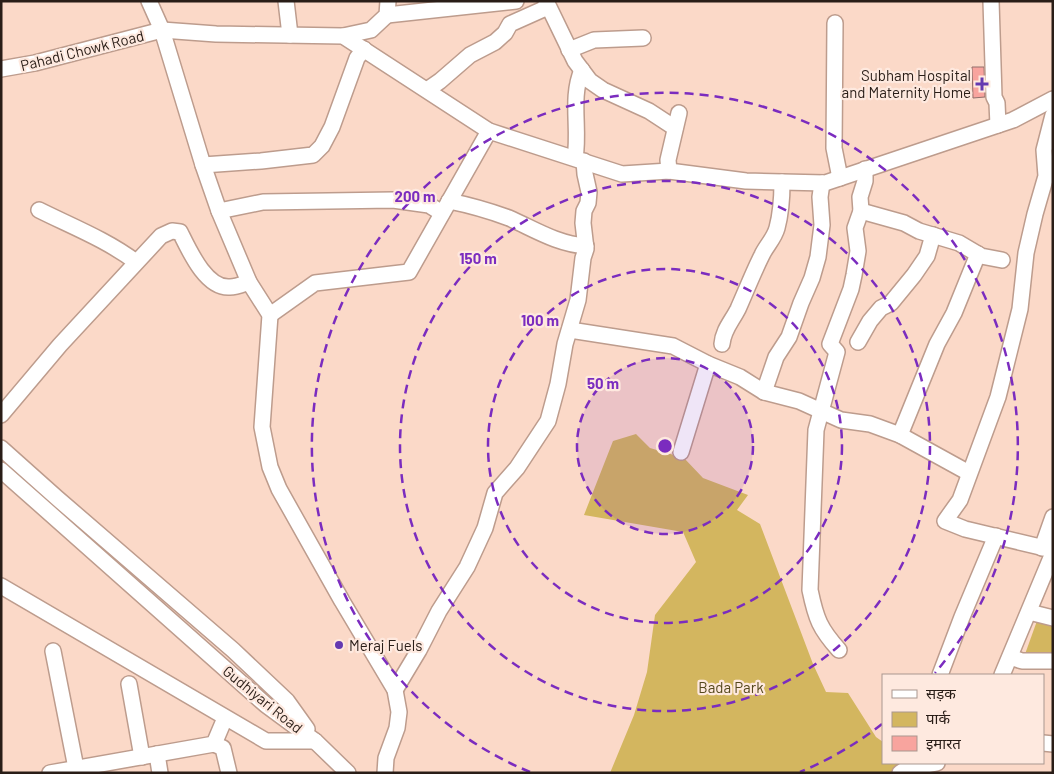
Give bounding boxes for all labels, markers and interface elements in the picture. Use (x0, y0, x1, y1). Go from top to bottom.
street label: Pahadi Chowk Road (18, 26, 146, 74)
place label: Subham Hospital and Maternity Home (842, 66, 971, 101)
marker: Subham Hospital and Maternity Home (975, 77, 989, 91)
text: 200 m (394, 187, 436, 205)
text: 150 m (459, 249, 497, 267)
text: 100 m (521, 311, 559, 329)
text: 50 m (587, 374, 619, 392)
centre of rings (656, 437, 674, 455)
place label: Meraj Fuels (349, 636, 423, 654)
marker: Meraj Fuels (333, 639, 345, 651)
street label: Gudhiyari Road (220, 661, 306, 737)
legend (882, 674, 1044, 764)
park label: Bada Park (698, 678, 764, 696)
text: सड़क (926, 684, 956, 702)
text: पार्क (926, 709, 950, 727)
text: इमारत (926, 734, 961, 752)

